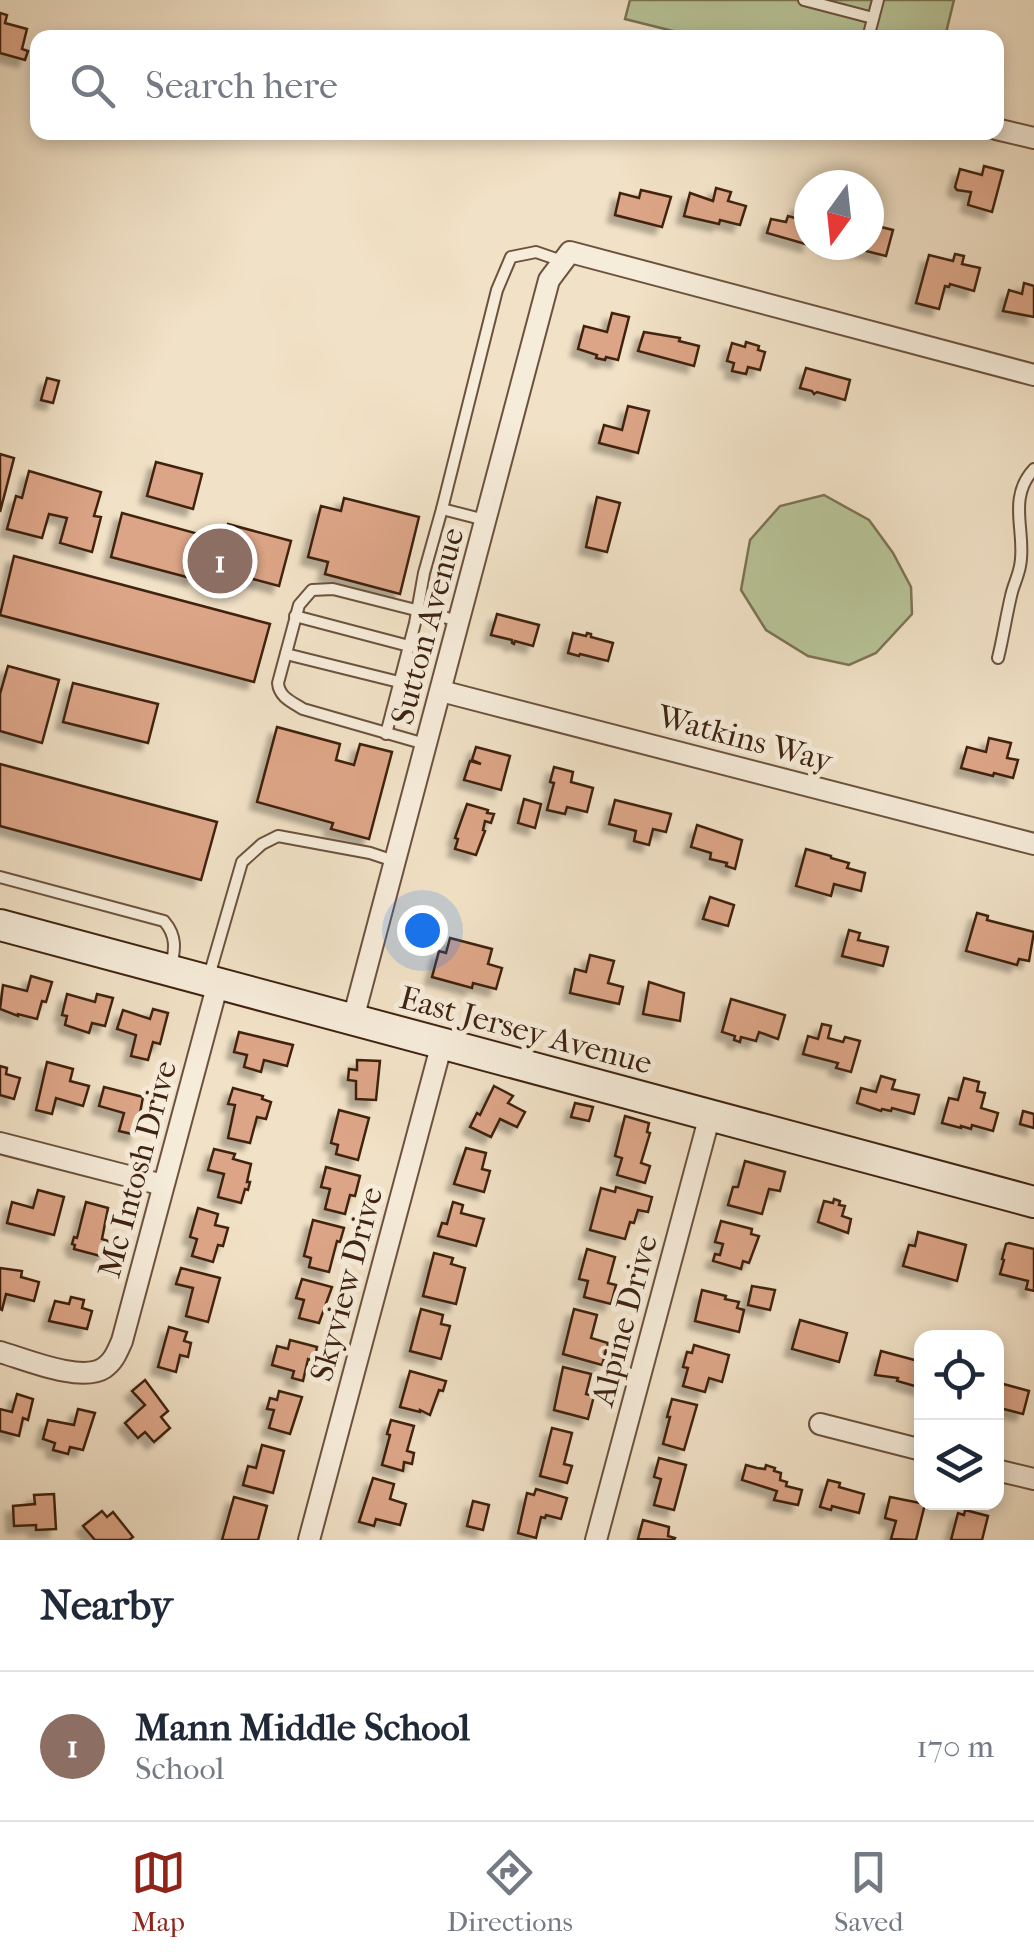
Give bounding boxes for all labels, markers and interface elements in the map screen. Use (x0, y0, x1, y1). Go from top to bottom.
search box (30, 30, 1004, 140)
icon: search (65, 58, 120, 113)
text: Search here (145, 63, 338, 108)
north arrow (794, 170, 884, 260)
pin: 1 (188, 524, 252, 598)
street label: Sutton Avenue (383, 524, 472, 728)
street label: Watkins Way (653, 697, 837, 780)
your location (397, 905, 448, 956)
street label: East Jersey Avenue (396, 979, 656, 1082)
street label: Mc Intosh Drive (91, 1056, 184, 1282)
street label: Skyview Drive (303, 1183, 390, 1385)
street label: Alpine Drive (583, 1230, 665, 1412)
map controls (914, 1330, 1004, 1510)
button: locate (914, 1330, 1004, 1420)
button: layers (914, 1420, 1004, 1510)
text: Nearby (40, 1581, 172, 1630)
text: Mann Middle School (135, 1705, 470, 1750)
text: 1 (67, 1728, 78, 1765)
text: 170 m (916, 1728, 994, 1765)
text: School (135, 1750, 224, 1787)
tab: Map (131, 1845, 186, 1938)
tab: Directions (447, 1845, 573, 1938)
tab: Saved (834, 1845, 903, 1938)

